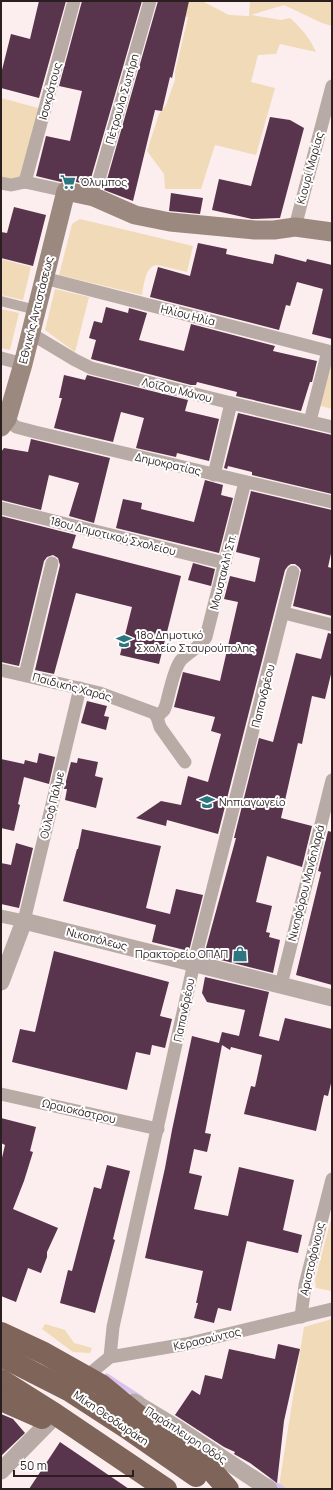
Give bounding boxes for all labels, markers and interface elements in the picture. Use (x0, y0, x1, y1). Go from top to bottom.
street label: Πέτρουλα Σωτήρη (101, 52, 142, 146)
street label: Ισοκράτους (35, 60, 64, 121)
street label: Κιουρί Μαρίας (293, 130, 326, 206)
supermarket icon: Όλυμπος (59, 173, 77, 191)
place label: Όλυμπος (80, 174, 127, 189)
street label: Εθνικής Αντιστάσεως (15, 255, 56, 365)
street label: Ηλίου Ηλία (159, 301, 217, 329)
street label: Λοΐζου Μάνου (140, 374, 214, 405)
street label: Δημοκρατίας (134, 449, 203, 478)
street label: 18ου Δημοτικού Σχολείου (49, 513, 178, 558)
street label: Μουστακλή Σπ. (206, 533, 239, 611)
place label: 18ο Δημοτικό Σχολείο Σταυρούπολης (136, 627, 255, 655)
school or university icon: 18ο Δημοτικό Σχολείο Σταυρούπολης (115, 632, 133, 650)
street label: Παπανδρέου (247, 663, 278, 729)
street label: Παιδικής Χαράς (31, 669, 113, 704)
street label: Ούλοφ Πάλμε (36, 769, 67, 840)
school or university icon: Νηπιαγωγείο (198, 793, 216, 811)
place label: Νηπιαγωγείο (219, 794, 286, 809)
street label: Νικηφόρου Μανδηλαρά (284, 823, 327, 943)
street label: Νικοπόλεως (65, 924, 129, 953)
shop icon: Πρακτορείο ΟΠΑΠ (231, 945, 249, 963)
place label: Πρακτορείο ΟΠΑΠ (135, 946, 228, 961)
street label: Παπανδρέου (169, 977, 198, 1043)
street label: Ωραιοκάστρου (41, 1095, 117, 1126)
street label: Αριστοφάνoυς (296, 1221, 327, 1297)
street label: Κερασούντος (172, 1323, 242, 1354)
street label: Μίκη Θεοδωράκη (71, 1387, 152, 1448)
street label: Παράπλευρη Οδός (142, 1402, 230, 1467)
scale bar (14, 1452, 133, 1478)
text: 50 m (20, 1457, 47, 1474)

